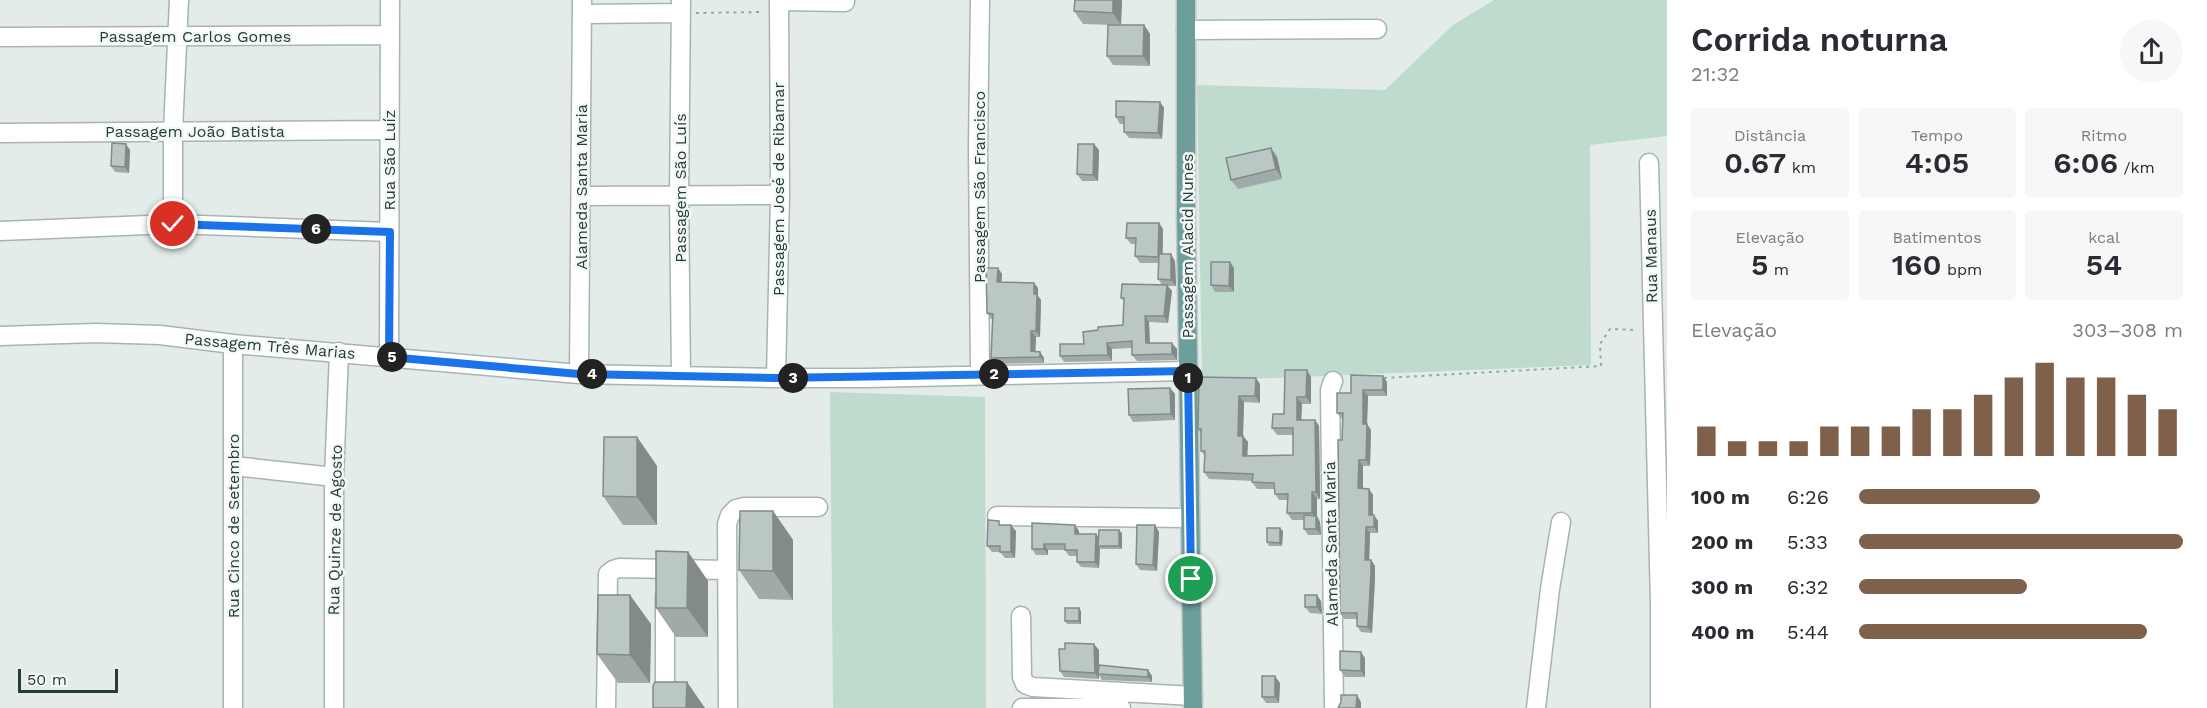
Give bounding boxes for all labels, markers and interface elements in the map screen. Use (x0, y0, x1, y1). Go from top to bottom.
text: Corrida noturna (1691, 20, 1948, 59)
button: share (2120, 20, 2183, 83)
street label: Passagem Carlos Gomes (99, 27, 291, 46)
text: 21:32 (1691, 62, 1740, 86)
street label: Passagem José de Ribamar (769, 82, 788, 296)
street label: Passagem São Francisco (970, 91, 989, 283)
street label: Alameda Santa Maria (572, 104, 591, 270)
street label: Rua São Luíz (380, 110, 399, 210)
street label: Passagem São Luís (671, 113, 690, 263)
street label: Passagem João Batista (105, 122, 285, 141)
text: Distância (1734, 126, 1806, 145)
text: Tempo (1911, 126, 1963, 145)
text: Ritmo (2081, 126, 2127, 145)
text: 0.67 (1724, 145, 1786, 180)
text: 4:05 (1905, 145, 1969, 180)
text: 6:06 (2053, 145, 2118, 180)
street label: Passagem Alacid Nunes (1178, 154, 1197, 338)
text: km (1786, 158, 1816, 177)
text: /km (2118, 158, 2155, 177)
pin (147, 198, 198, 249)
icon: check (156, 207, 189, 240)
street label: Rua Manaus (1641, 209, 1661, 303)
pin: 6 (301, 214, 331, 244)
text: 6 (311, 219, 321, 238)
text: Elevação (1736, 228, 1804, 247)
text: Batimentos (1892, 228, 1982, 247)
text: kcal (2088, 228, 2120, 247)
text: 5 (1751, 247, 1768, 282)
text: 160 (1892, 247, 1942, 282)
text: 54 (2086, 247, 2122, 282)
text: m (1768, 260, 1789, 279)
text: bpm (1942, 260, 1982, 279)
text: Elevação (1691, 318, 1777, 342)
text: 303–308 m (2072, 318, 2183, 342)
street label: Passagem Três Marias (184, 329, 356, 363)
pin: 5 (377, 342, 407, 372)
text: 5 (387, 347, 397, 366)
pin: 4 (577, 359, 607, 389)
pin: 2 (979, 359, 1009, 389)
pin: 3 (778, 363, 808, 393)
pin: 1 (1173, 363, 1203, 393)
text: 4 (587, 364, 597, 383)
text: 2 (989, 364, 999, 383)
text: 3 (788, 368, 798, 387)
text: 1 (1185, 368, 1191, 387)
street label: Rua Cinco de Setembro (224, 434, 243, 618)
street label: Rua Quinze de Agosto (324, 444, 346, 616)
street label: Alameda Santa Maria (1320, 461, 1342, 627)
text: 100 m (1691, 485, 1750, 509)
text: 6:26 (1787, 485, 1829, 509)
text: 200 m (1691, 530, 1753, 554)
text: 5:33 (1787, 530, 1828, 554)
pin (1165, 553, 1216, 604)
icon: arrive (1174, 562, 1207, 595)
text: 300 m (1691, 575, 1753, 599)
text: 6:32 (1787, 575, 1828, 599)
text: 400 m (1691, 620, 1754, 644)
text: 5:44 (1787, 620, 1829, 644)
scale bar (18, 666, 118, 694)
text: 50 m (27, 670, 67, 689)

